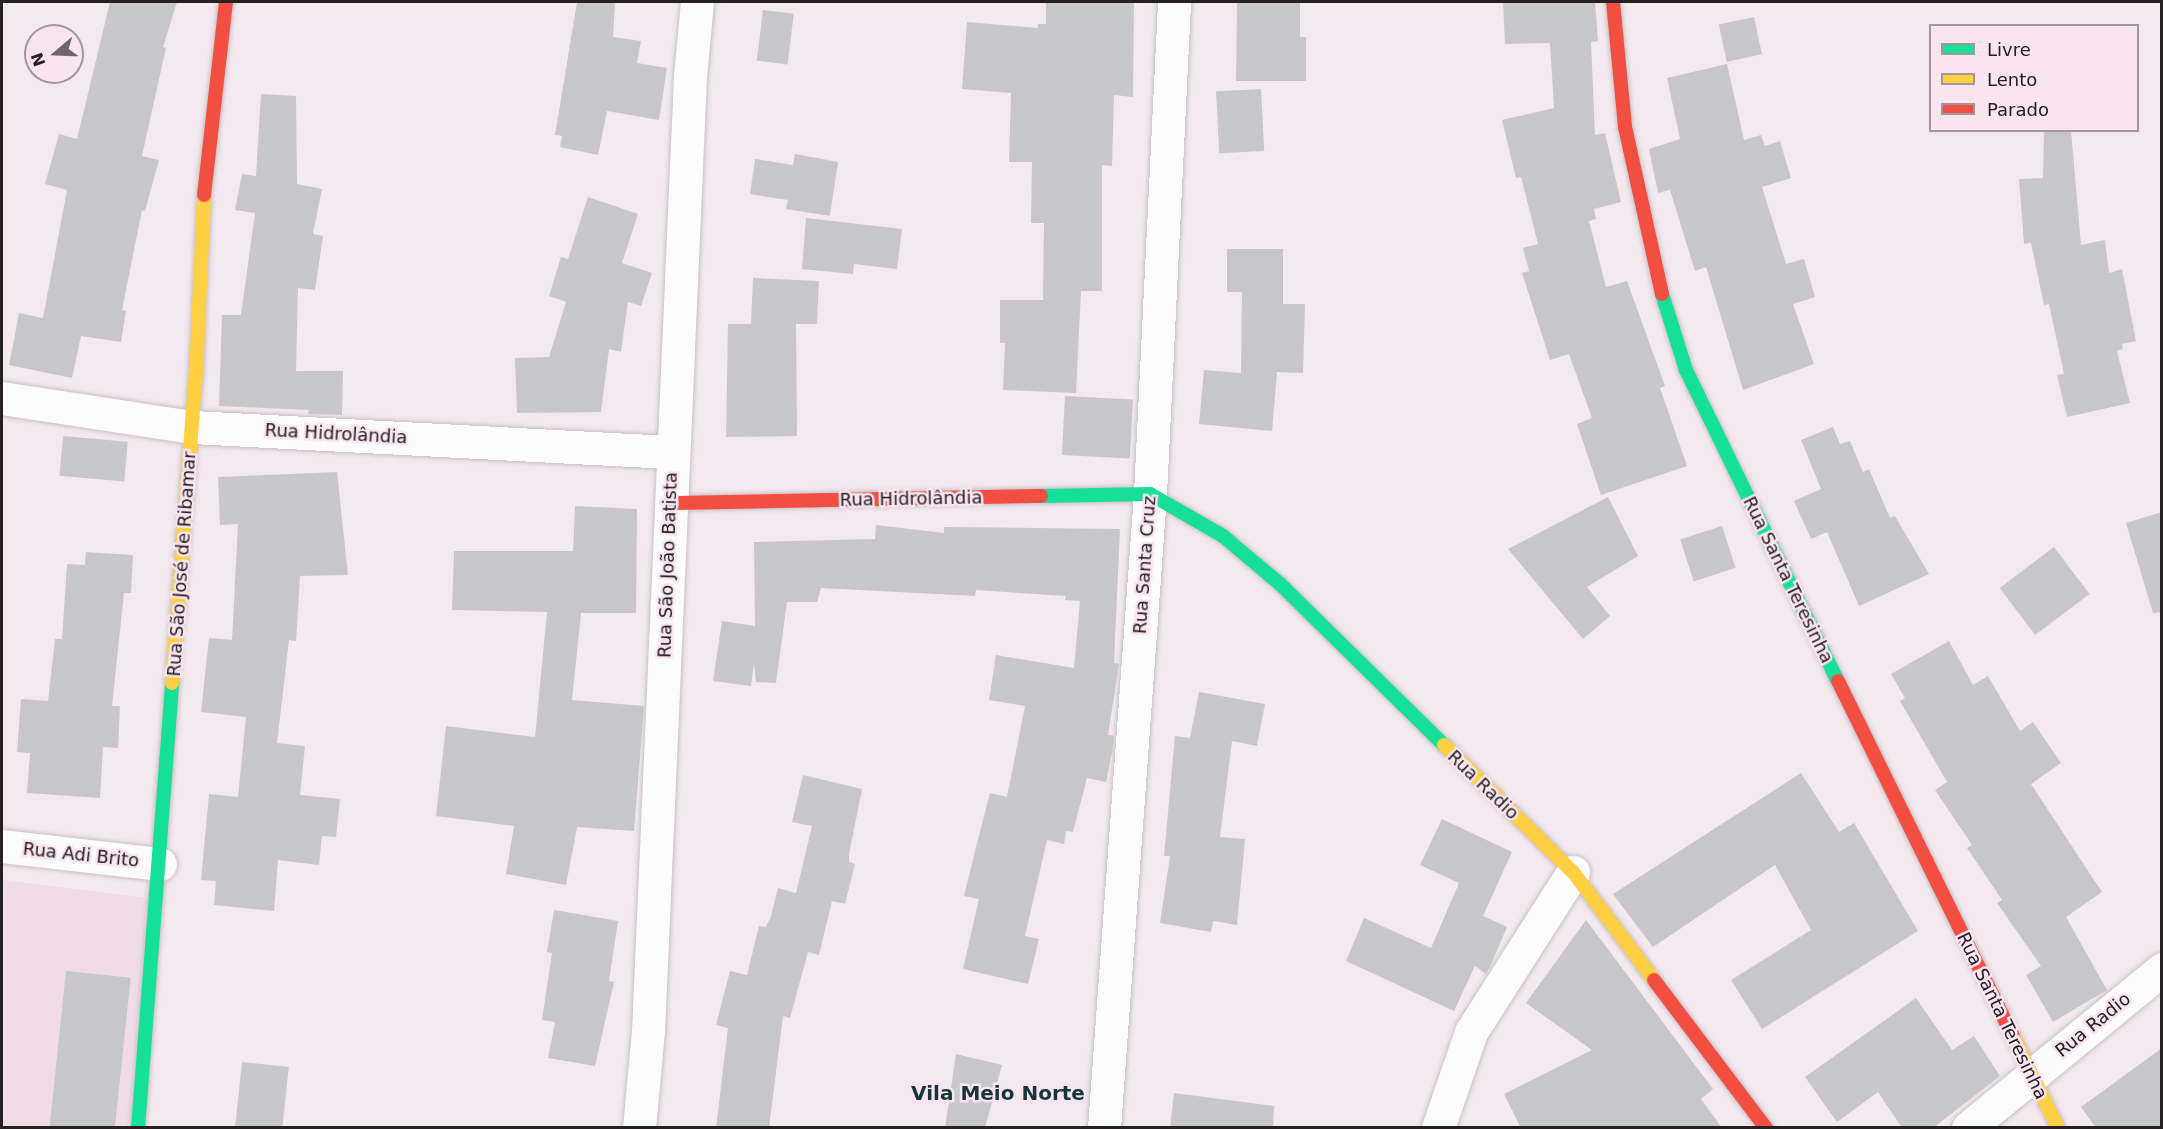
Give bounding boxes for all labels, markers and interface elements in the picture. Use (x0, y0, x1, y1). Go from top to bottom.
north arrow (24, 24, 84, 84)
legend (1929, 24, 2139, 132)
text: Livre (1987, 39, 2031, 60)
text: N (27, 50, 50, 69)
text: Lento (1987, 69, 2037, 90)
text: Parado (1987, 99, 2049, 120)
street label: Rua Hidrolândia (264, 419, 408, 449)
street label: Rua São José de Ribamar (163, 451, 201, 677)
street label: Rua São João Batista (654, 472, 682, 658)
street label: Rua Hidrolândia (839, 487, 983, 511)
street label: Rua Santa Teresinha (1738, 493, 1838, 667)
street label: Rua Santa Cruz (1129, 495, 1161, 635)
street label: Rua Radio (1443, 746, 1523, 824)
street label: Rua Adi Brito (22, 838, 140, 872)
street label: Rua Santa Teresinha (1952, 929, 2052, 1103)
street label: Rua Radio (2051, 988, 2135, 1062)
district label: Vila Meio Norte (911, 1081, 1085, 1105)

